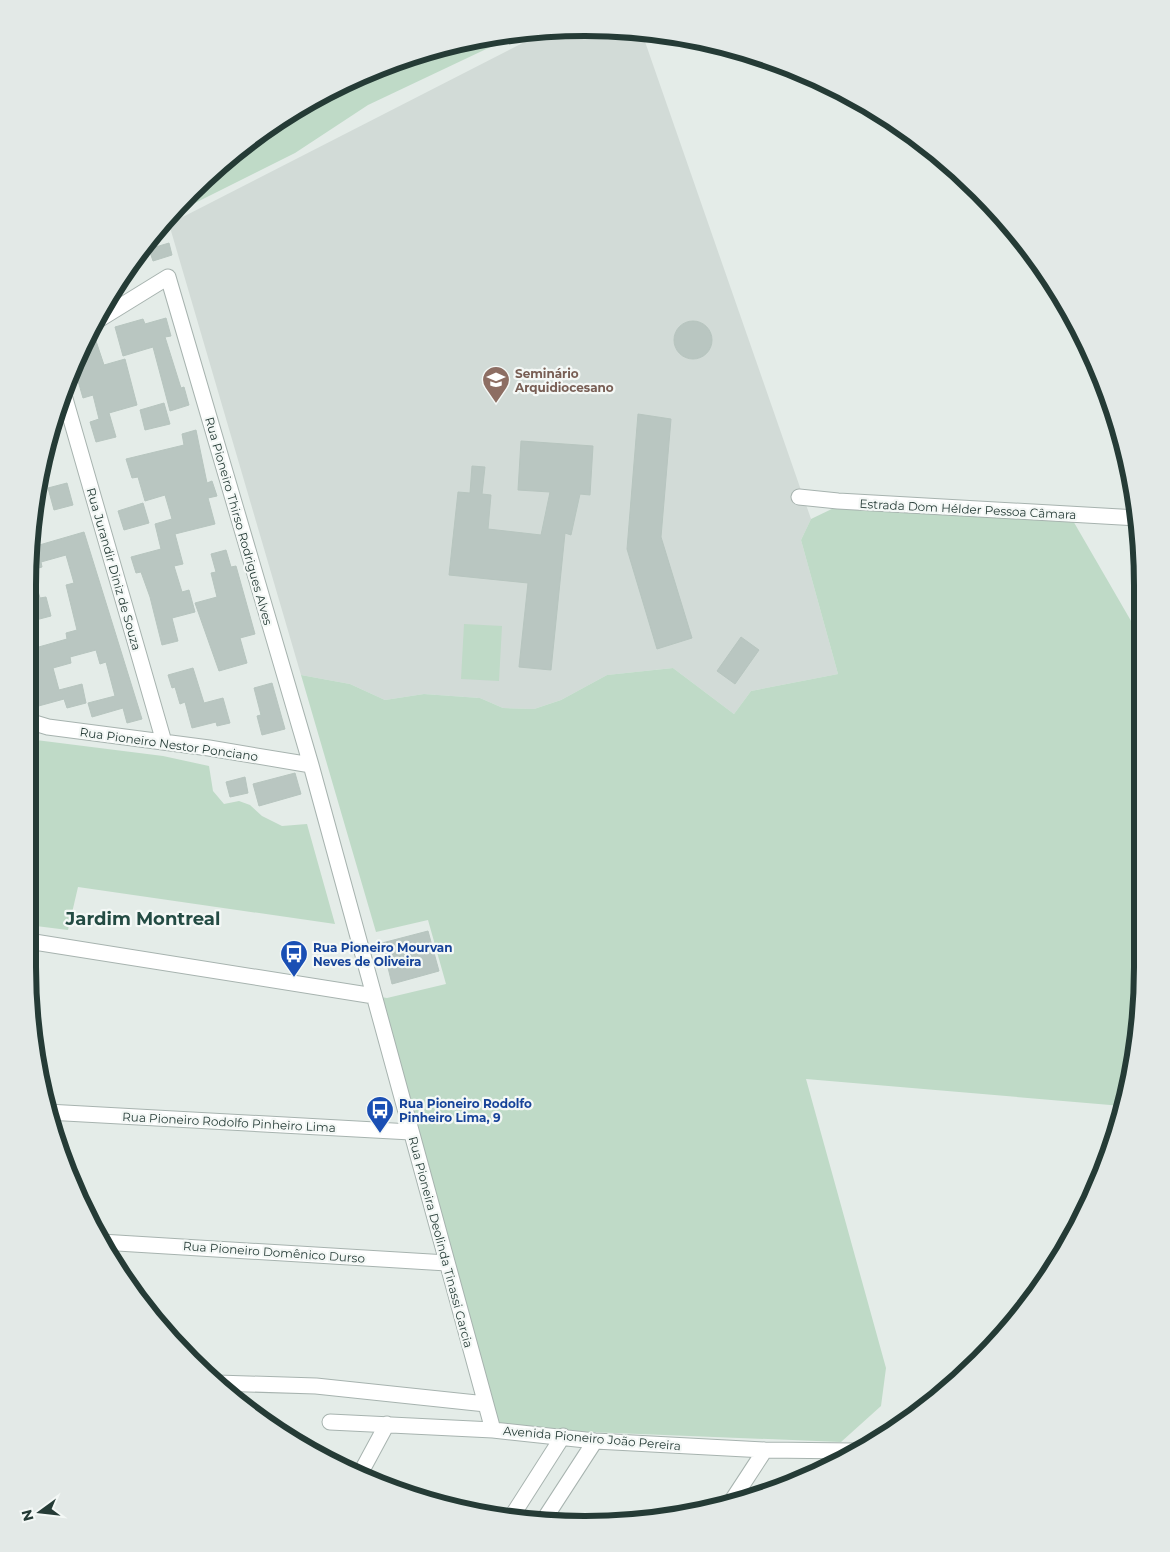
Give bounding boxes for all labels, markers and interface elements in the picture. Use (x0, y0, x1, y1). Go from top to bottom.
school or university icon: Seminário Arquidiocesano (481, 365, 511, 404)
place label: Seminário Arquidiocesano (514, 366, 614, 395)
street label: Rua Pioneiro Thirso Rodrigues Alves (202, 415, 276, 627)
street label: Rua Jurandir Diniz de Souza (84, 486, 144, 652)
street label: Estrada Dom Hélder Pessoa Câmara (859, 496, 1077, 522)
street label: Rua Pioneiro Nestor Ponciano (79, 724, 259, 764)
district label: Jardim Montreal (65, 908, 220, 930)
bus stop icon: Rua Pioneiro Mourvan Neves de Oliveira (279, 939, 309, 978)
place label: Rua Pioneiro Mourvan Neves de Oliveira (313, 940, 453, 969)
bus stop icon: Rua Pioneiro Rodolfo Pinheiro Lima, 9 (365, 1095, 395, 1134)
place label: Rua Pioneiro Rodolfo Pinheiro Lima, 9 (399, 1096, 532, 1125)
street label: Rua Pioneiro Rodolfo Pinheiro Lima (122, 1109, 336, 1135)
street label: Rua Pioneira Deolinda Tinassi Garcia (405, 1135, 477, 1349)
street label: Rua Pioneiro Domênico Durso (182, 1238, 366, 1266)
street label: Avenida Pioneiro João Pereira (503, 1423, 681, 1453)
north arrow (15, 1487, 65, 1537)
text: N (17, 1508, 38, 1523)

